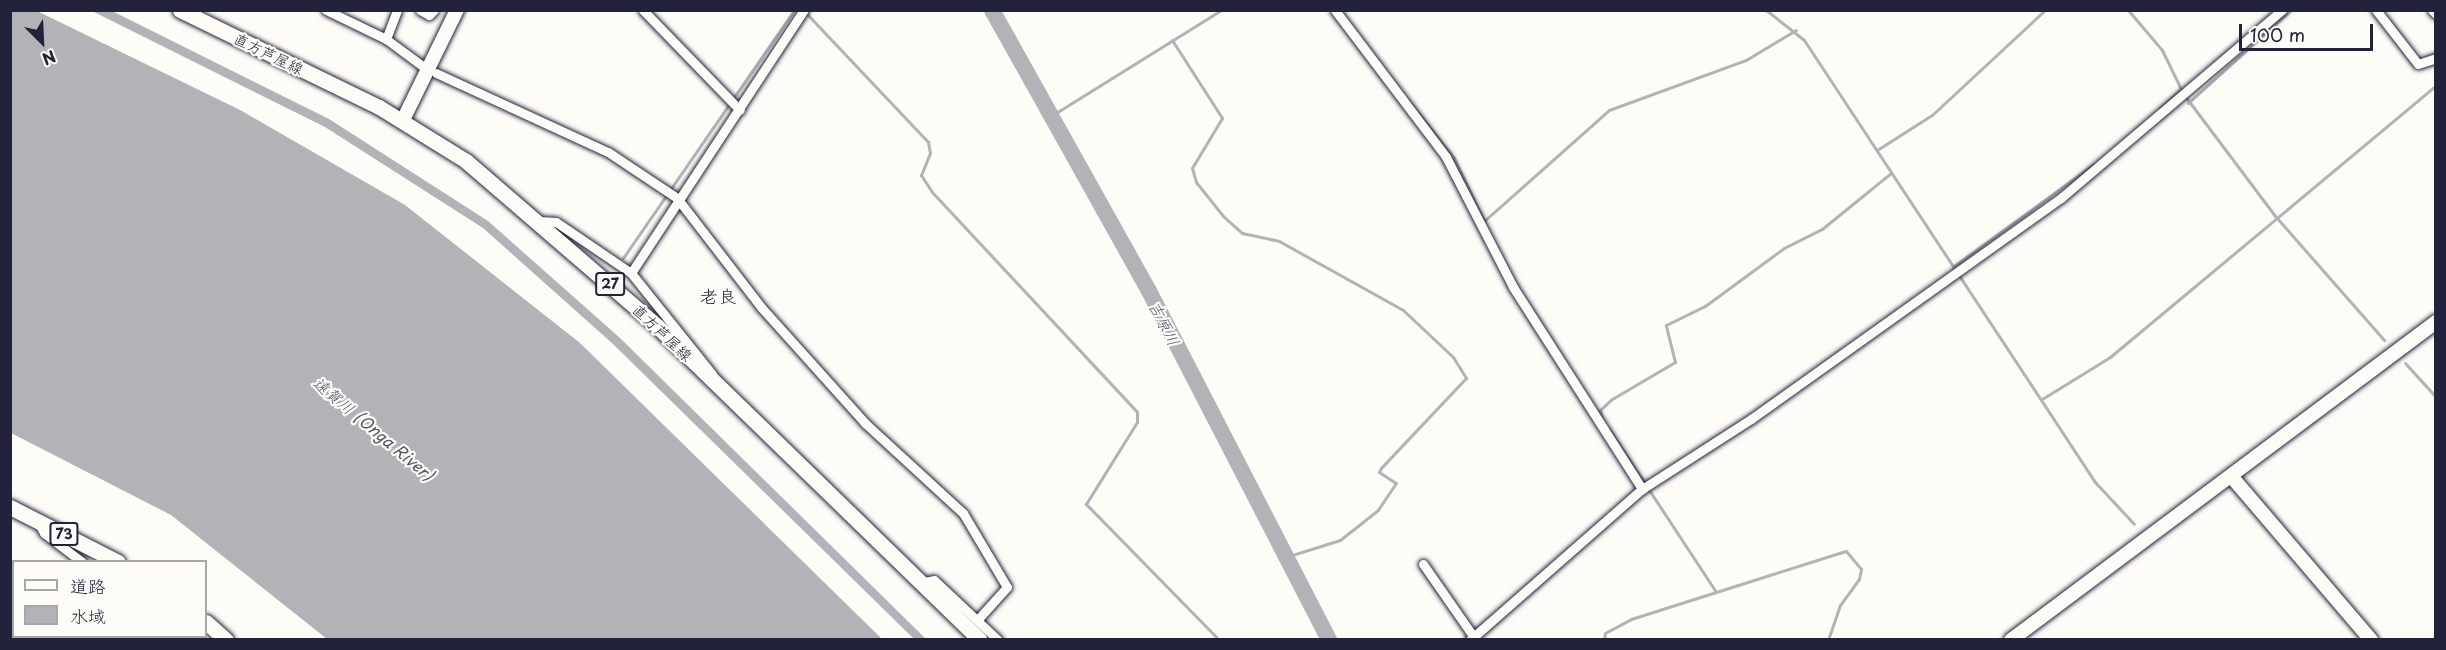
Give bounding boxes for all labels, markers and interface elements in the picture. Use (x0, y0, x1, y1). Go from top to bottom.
north arrow (12, 12, 72, 72)
scale bar (2242, 12, 2376, 50)
text: 100 m (2250, 21, 2305, 48)
street label: 直方芦屋線 (231, 28, 307, 78)
text: N (39, 45, 60, 72)
road number: 27 (595, 273, 625, 295)
district label: 老良 (700, 285, 736, 307)
water label: 吉原川 (1146, 297, 1184, 349)
street label: 直方芦屋線 (629, 300, 697, 364)
water label: 遠賀川 (Onga River) (310, 372, 438, 484)
road number: 73 (49, 523, 79, 545)
legend (12, 560, 207, 638)
text: 道路 (70, 572, 106, 599)
text: 水域 (70, 602, 106, 629)

